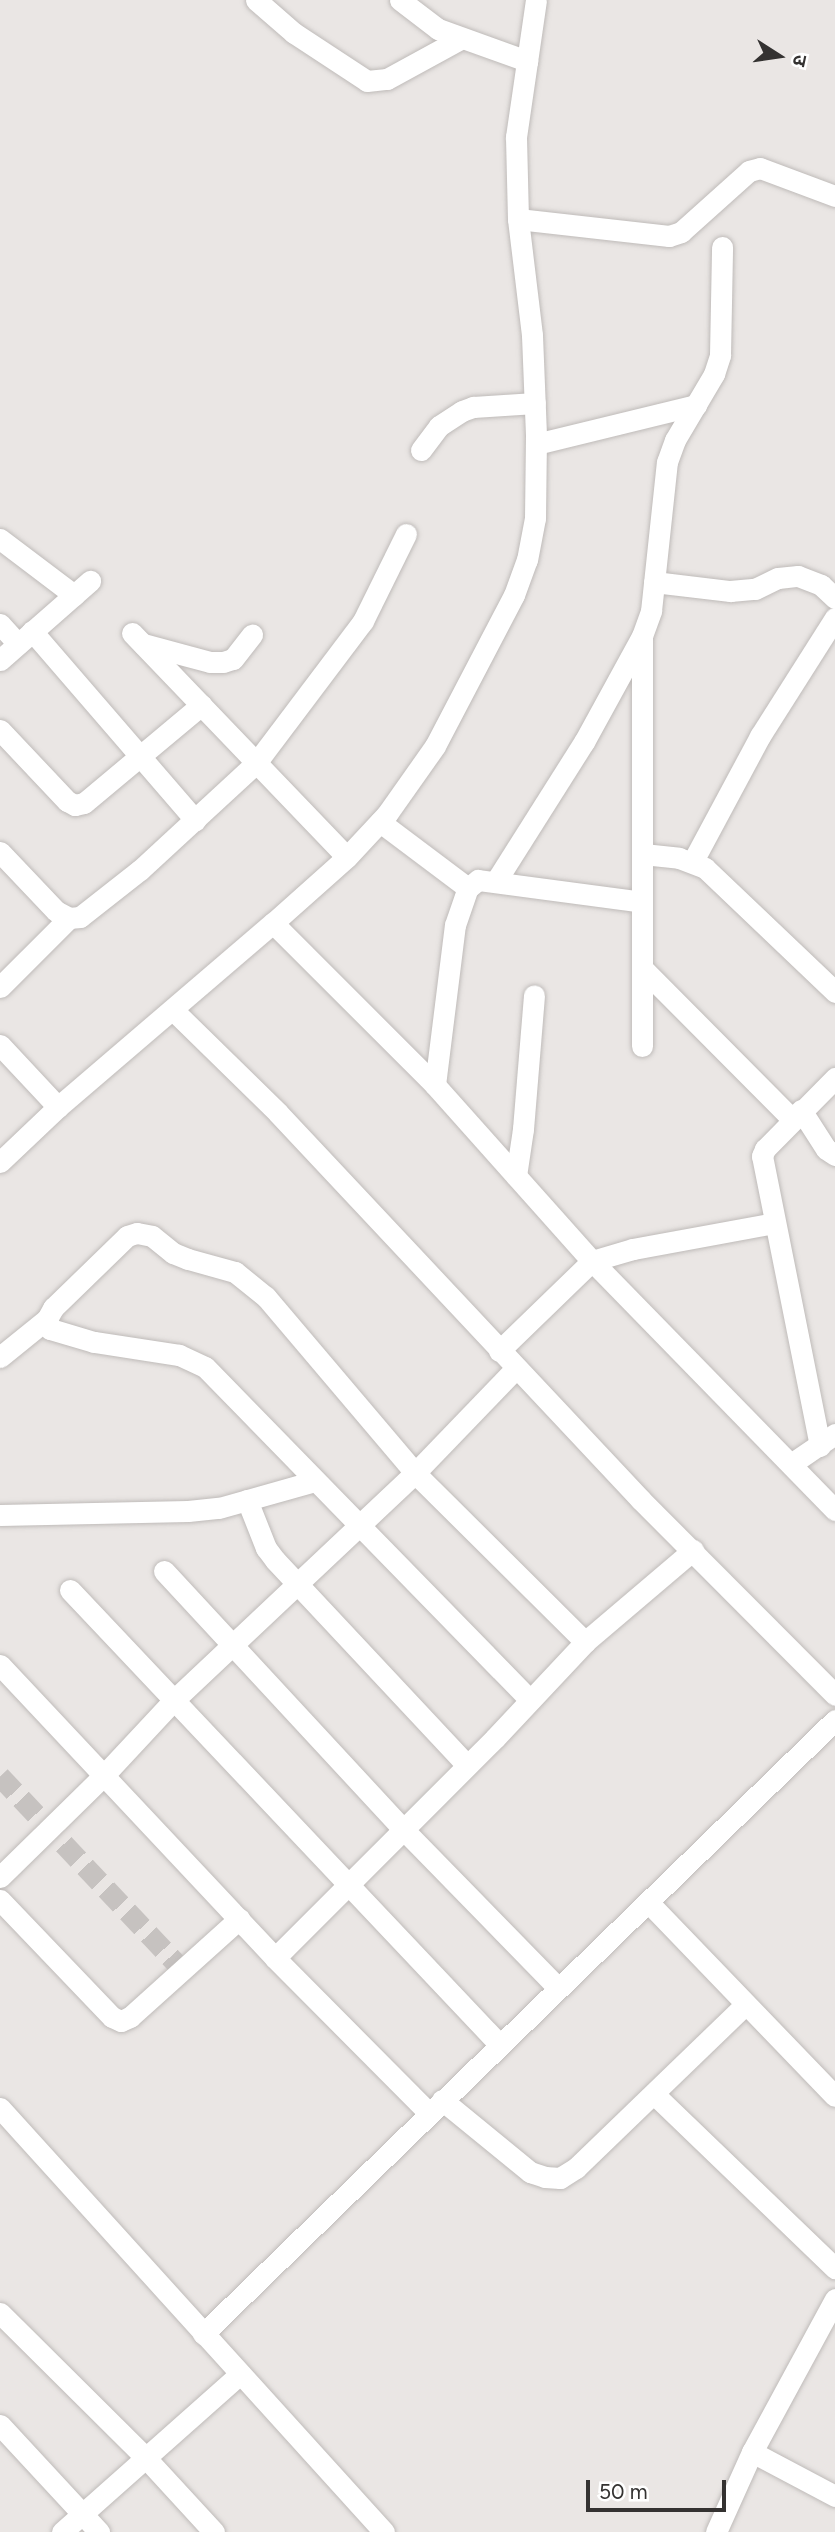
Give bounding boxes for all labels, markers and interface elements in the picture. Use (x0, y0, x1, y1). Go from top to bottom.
north arrow (744, 21, 814, 91)
text: उ (788, 53, 812, 68)
scale bar (590, 2466, 730, 2510)
text: 50 m (599, 2479, 648, 2504)

